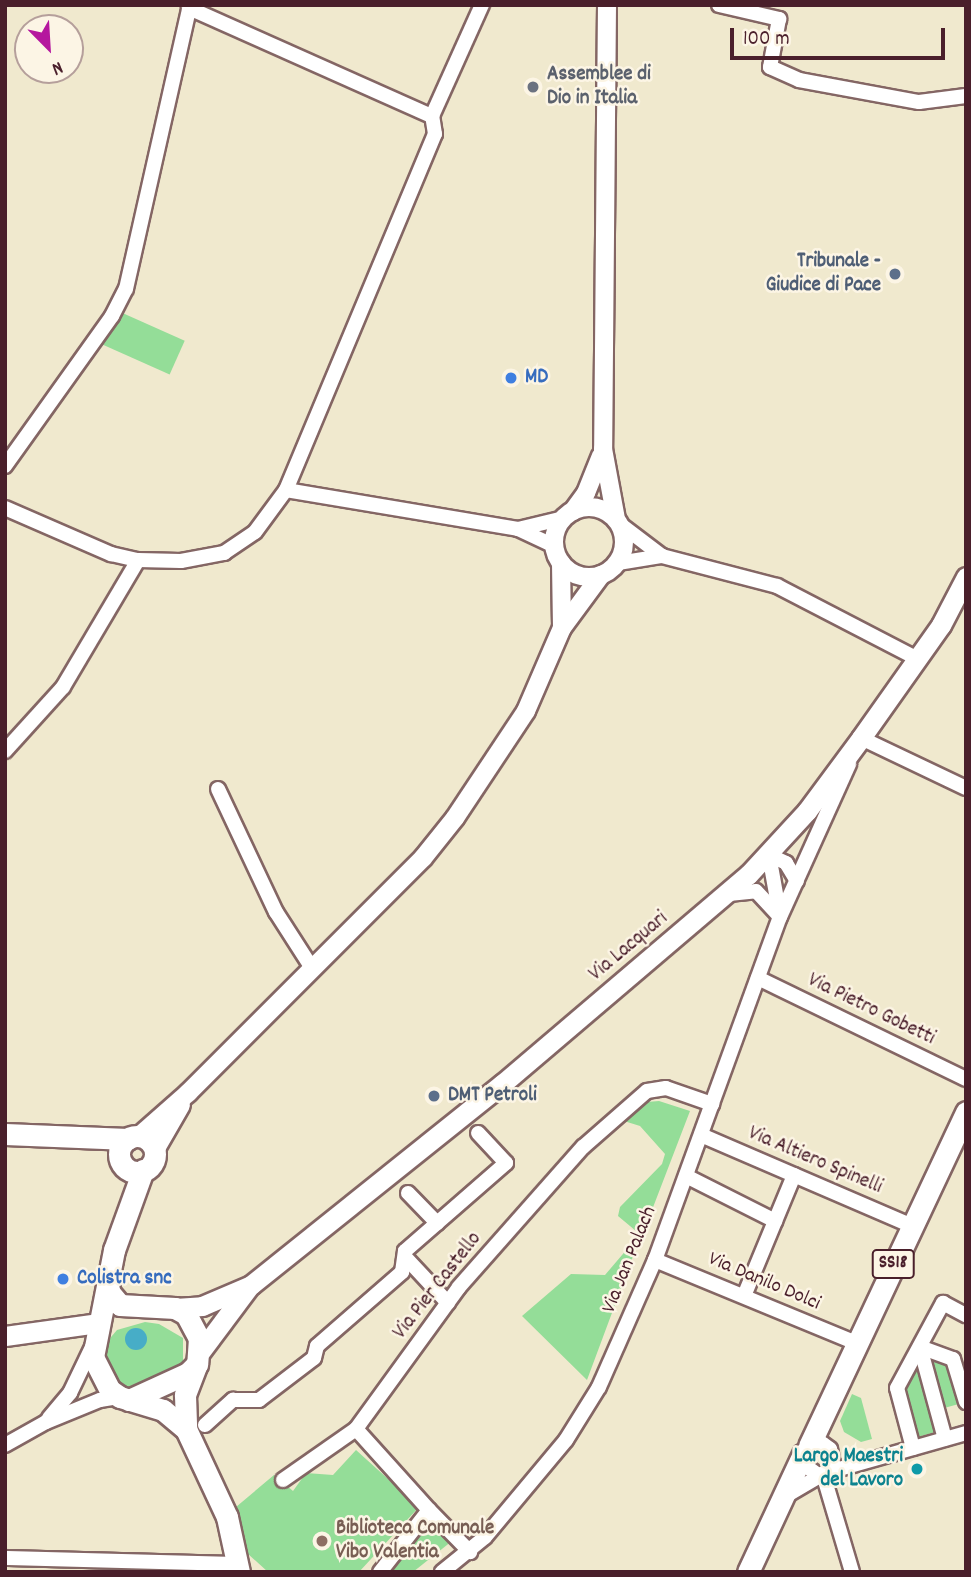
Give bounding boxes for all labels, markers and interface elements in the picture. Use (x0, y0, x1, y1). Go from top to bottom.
north arrow (14, 14, 84, 84)
scale bar (733, 14, 948, 58)
text: 100 m (743, 25, 790, 55)
text: N (47, 53, 67, 81)
place label: Assemblee di Dio in Italia (547, 62, 651, 112)
marker: Assemblee di Dio in Italia (525, 79, 541, 95)
place label: Tribunale - Giudice di Pace (766, 249, 881, 299)
marker: Tribunale - Giudice di Pace (887, 266, 903, 282)
place label: MD (525, 365, 548, 391)
marker: MD (503, 370, 519, 386)
street label: Via Lacquari (584, 907, 674, 987)
street label: Via Pietro Gobetti (803, 968, 939, 1052)
place label: DMT Petroli (448, 1083, 537, 1109)
marker: DMT Petroli (426, 1088, 442, 1104)
street label: Via Altiero Spinelli (744, 1121, 886, 1201)
street label: Via Jan Palach (597, 1203, 663, 1317)
street label: Via Pier Castello (388, 1227, 488, 1345)
street label: Via Danilo Dolci (704, 1247, 824, 1317)
road number: SS18 (870, 1248, 916, 1280)
place label: Colistra snc (77, 1266, 172, 1292)
marker: Colistra snc (55, 1271, 71, 1287)
place label: Largo Maestri del Lavoro (794, 1444, 903, 1494)
marker: Largo Maestri del Lavoro (909, 1461, 925, 1477)
place label: Biblioteca Comunale Vibo Valentia (336, 1516, 494, 1566)
marker: Biblioteca Comunale Vibo Valentia (314, 1533, 330, 1549)

